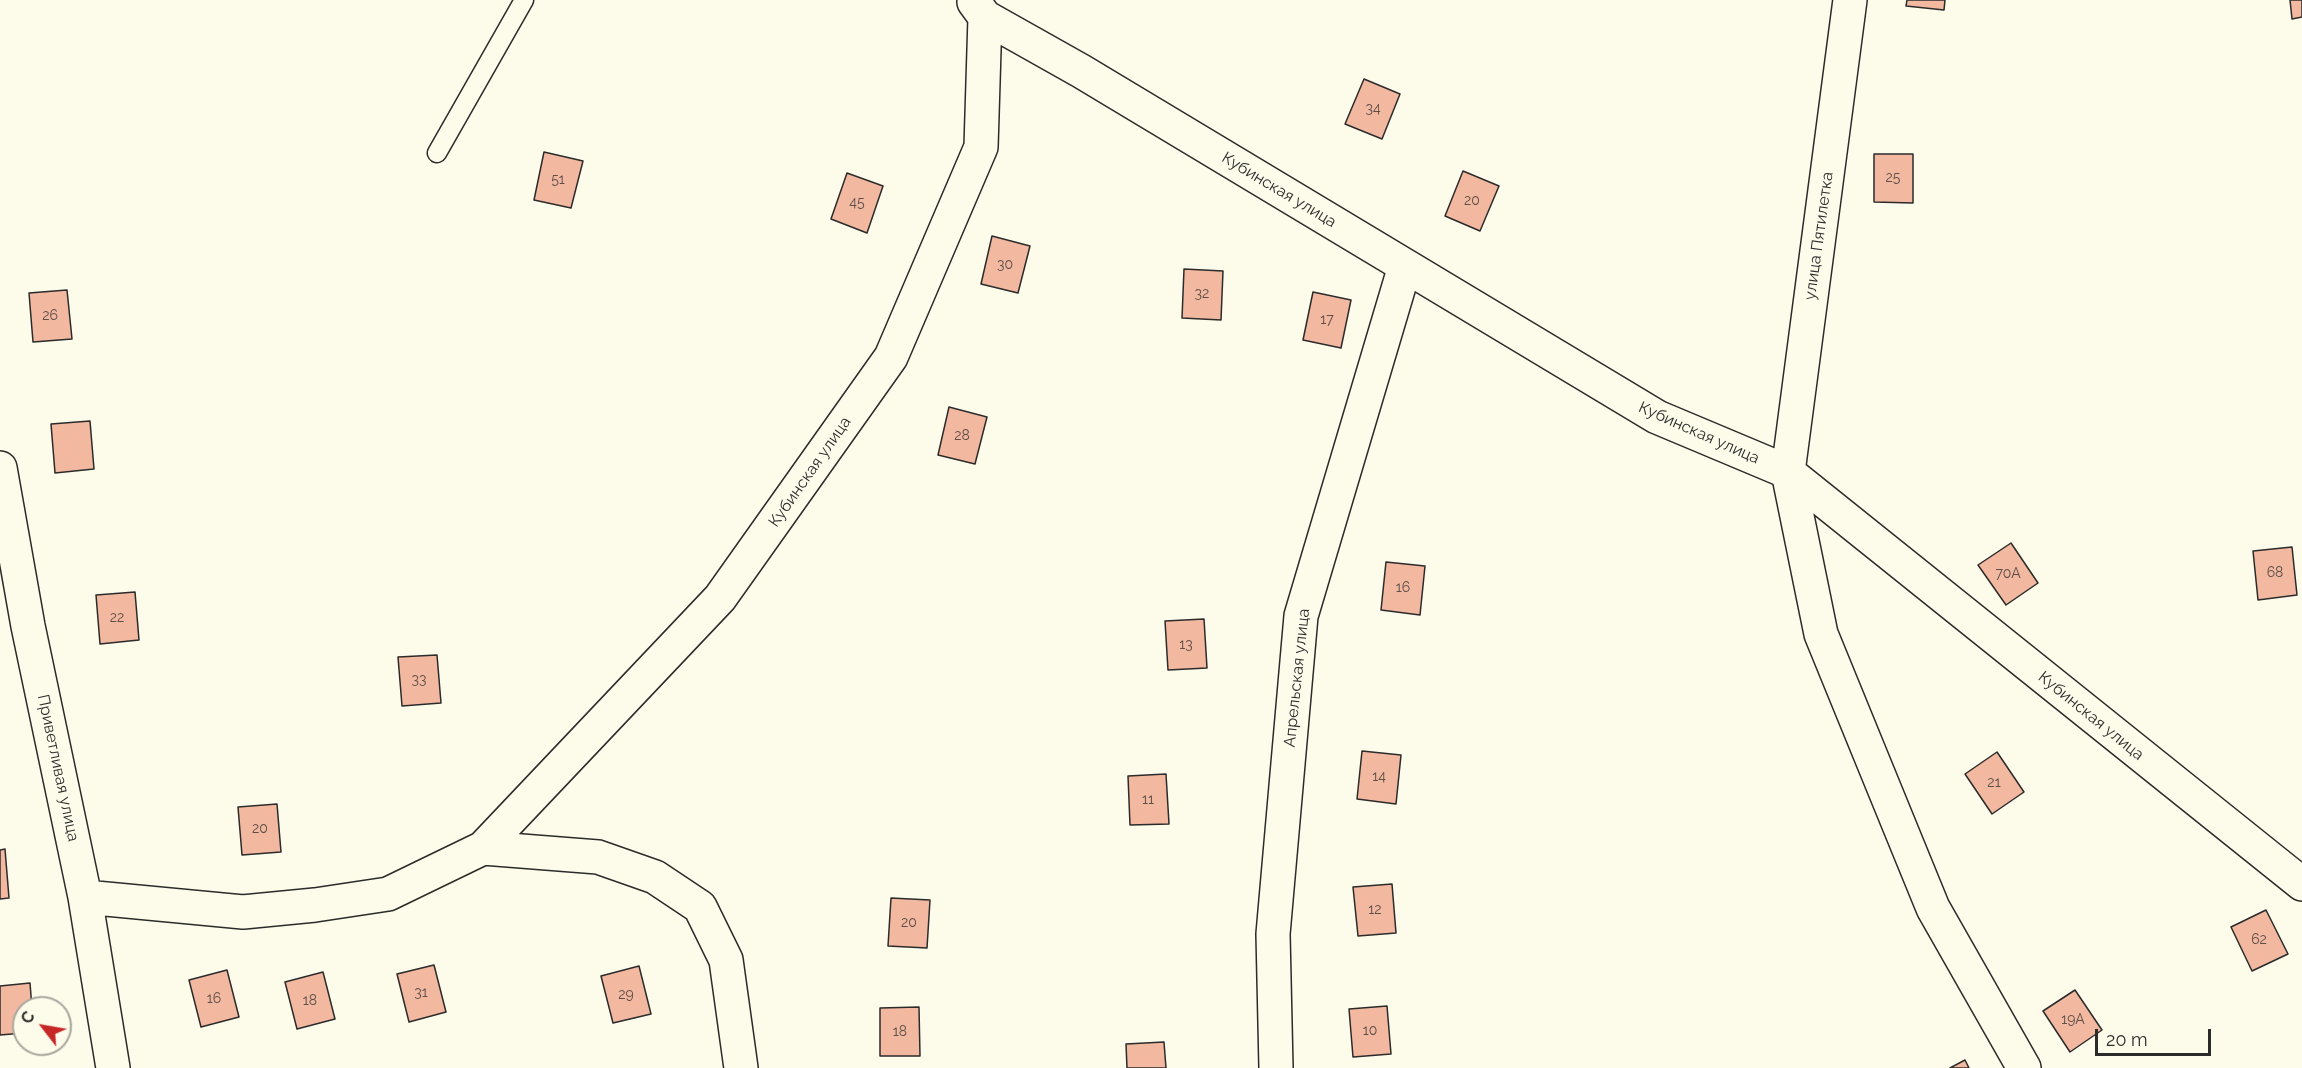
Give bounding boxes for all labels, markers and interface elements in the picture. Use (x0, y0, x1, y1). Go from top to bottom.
house number: 34 (1365, 101, 1381, 117)
street label: Кубинская улица (1218, 148, 1340, 232)
house number: 25 (1886, 170, 1900, 186)
street label: улица Пятилетка (1800, 171, 1838, 301)
house number: 51 (551, 172, 565, 188)
house number: 20 (1464, 193, 1480, 209)
house number: 45 (849, 195, 865, 211)
house number: 30 (997, 257, 1013, 273)
house number: 32 (1195, 286, 1209, 302)
house number: 26 (42, 308, 58, 324)
house number: 17 (1320, 312, 1334, 328)
street label: Кубинская улица (1636, 398, 1762, 468)
street label: Кубинская улица (765, 413, 855, 531)
house number: 28 (954, 428, 970, 444)
house number: 68 (2267, 565, 2283, 581)
house number: 70А (1995, 566, 2021, 582)
house number: 16 (1396, 580, 1410, 596)
street label: Апрельская улица (1280, 608, 1314, 748)
house number: 22 (110, 610, 124, 626)
house number: 13 (1179, 637, 1193, 653)
street label: Кубинская улица (2034, 668, 2148, 764)
house number: 33 (412, 672, 426, 688)
street label: Приветливая улица (33, 693, 83, 843)
house number: 14 (1372, 769, 1386, 785)
house number: 21 (1987, 775, 2001, 791)
house number: 11 (1142, 792, 1154, 808)
house number: 20 (252, 821, 268, 837)
house number: 12 (1368, 902, 1382, 918)
house number: 20 (901, 915, 917, 931)
house number: 62 (2251, 932, 2267, 948)
house number: 31 (414, 985, 428, 1001)
house number: 29 (618, 987, 634, 1003)
house number: 16 (207, 991, 221, 1007)
house number: 18 (303, 993, 317, 1009)
north arrow (12, 996, 72, 1056)
text: С (17, 1008, 39, 1027)
house number: 19А (2061, 1012, 2085, 1028)
scale bar (2098, 1017, 2214, 1055)
house number: 10 (1363, 1023, 1377, 1039)
house number: 18 (893, 1024, 907, 1040)
text: 20 m (2106, 1029, 2148, 1050)

